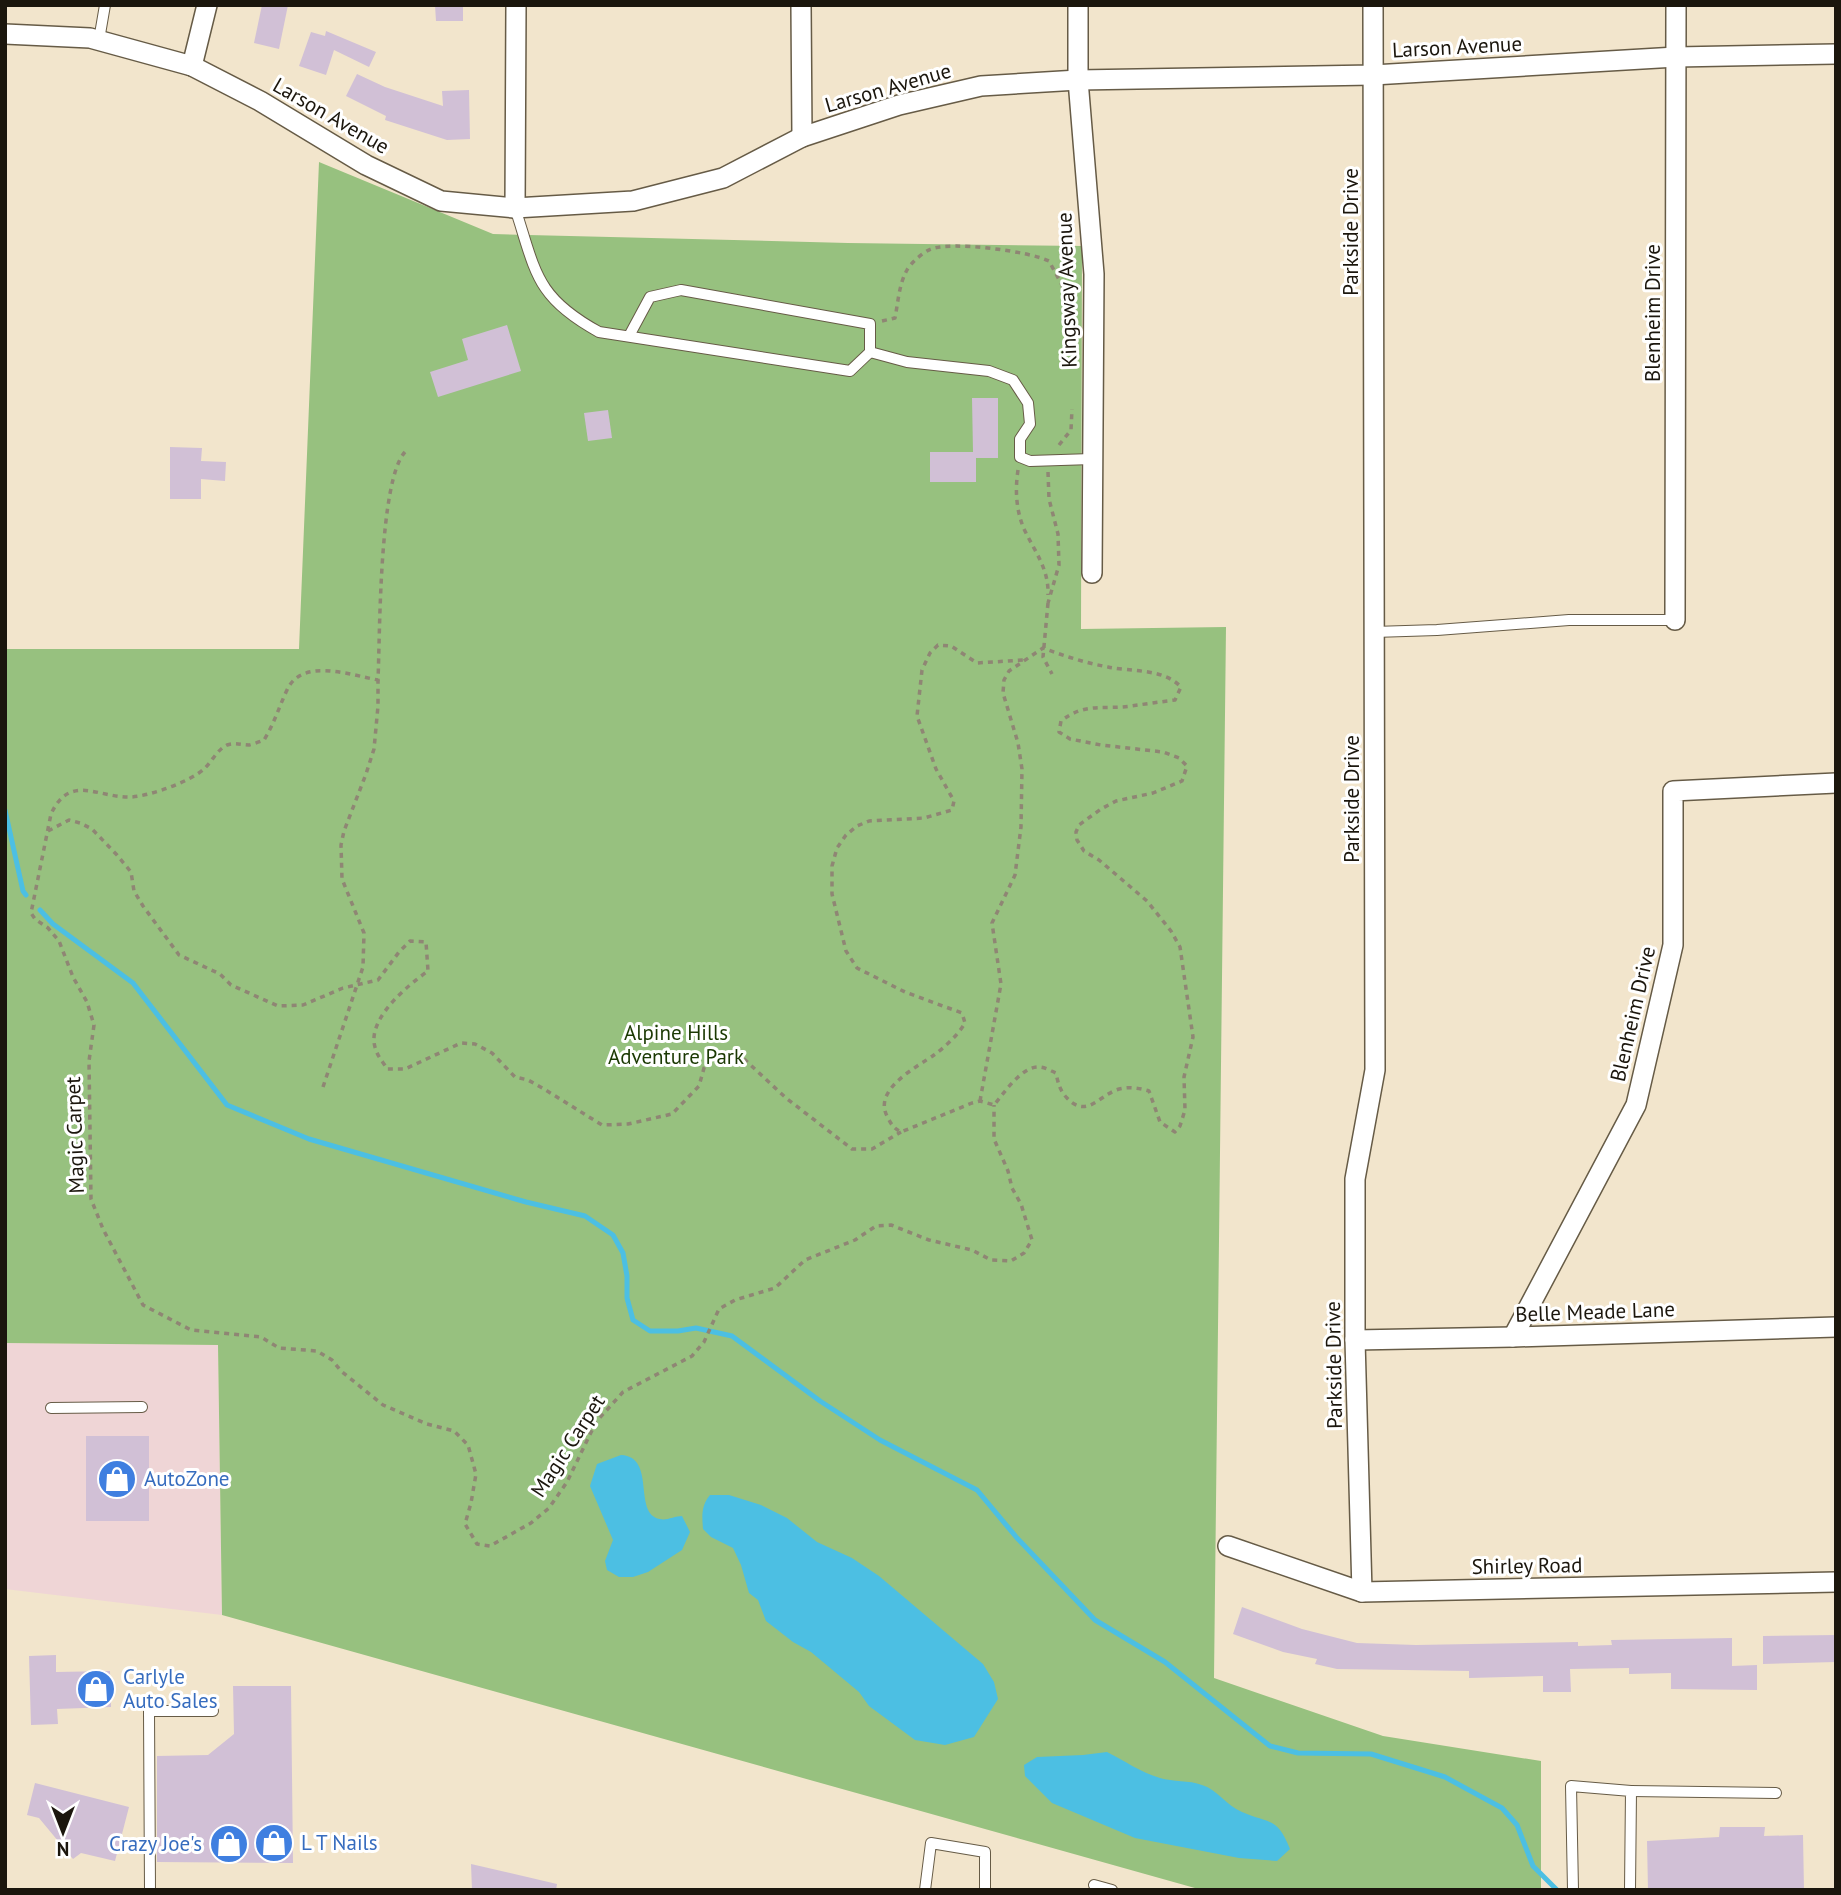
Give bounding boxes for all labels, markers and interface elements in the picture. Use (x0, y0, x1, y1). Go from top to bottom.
street label: Larson Avenue (1391, 30, 1523, 63)
street label: Larson Avenue (822, 57, 954, 118)
street label: Larson Avenue (268, 71, 394, 160)
street label: Parkside Drive (1337, 168, 1364, 296)
street label: Kingsway Avenue (1050, 212, 1083, 368)
street label: Blenheim Drive (1639, 244, 1666, 382)
street label: Parkside Drive (1338, 735, 1365, 863)
street label: Blenheim Drive (1604, 944, 1661, 1084)
park label: Alpine Hills Adventure Park (608, 1019, 744, 1070)
street label: Magic Carpet (59, 1076, 90, 1194)
street label: Belle Meade Lane (1515, 1295, 1675, 1328)
street label: Parkside Drive (1319, 1301, 1348, 1429)
street label: Magic Carpet (524, 1389, 611, 1502)
shop icon: AutoZone (96, 1458, 138, 1500)
place label: AutoZone (144, 1465, 230, 1492)
street label: Shirley Road (1471, 1551, 1583, 1580)
place label: Carlyle Auto Sales (123, 1663, 218, 1714)
shop icon: Carlyle Auto Sales (75, 1668, 117, 1710)
north arrow (28, 1797, 98, 1867)
shop icon: L T Nails (253, 1822, 295, 1864)
shop icon: Crazy Joe's (208, 1823, 250, 1865)
place label: L T Nails (301, 1829, 378, 1856)
place label: Crazy Joe's (109, 1830, 202, 1857)
text: N (57, 1837, 69, 1861)

